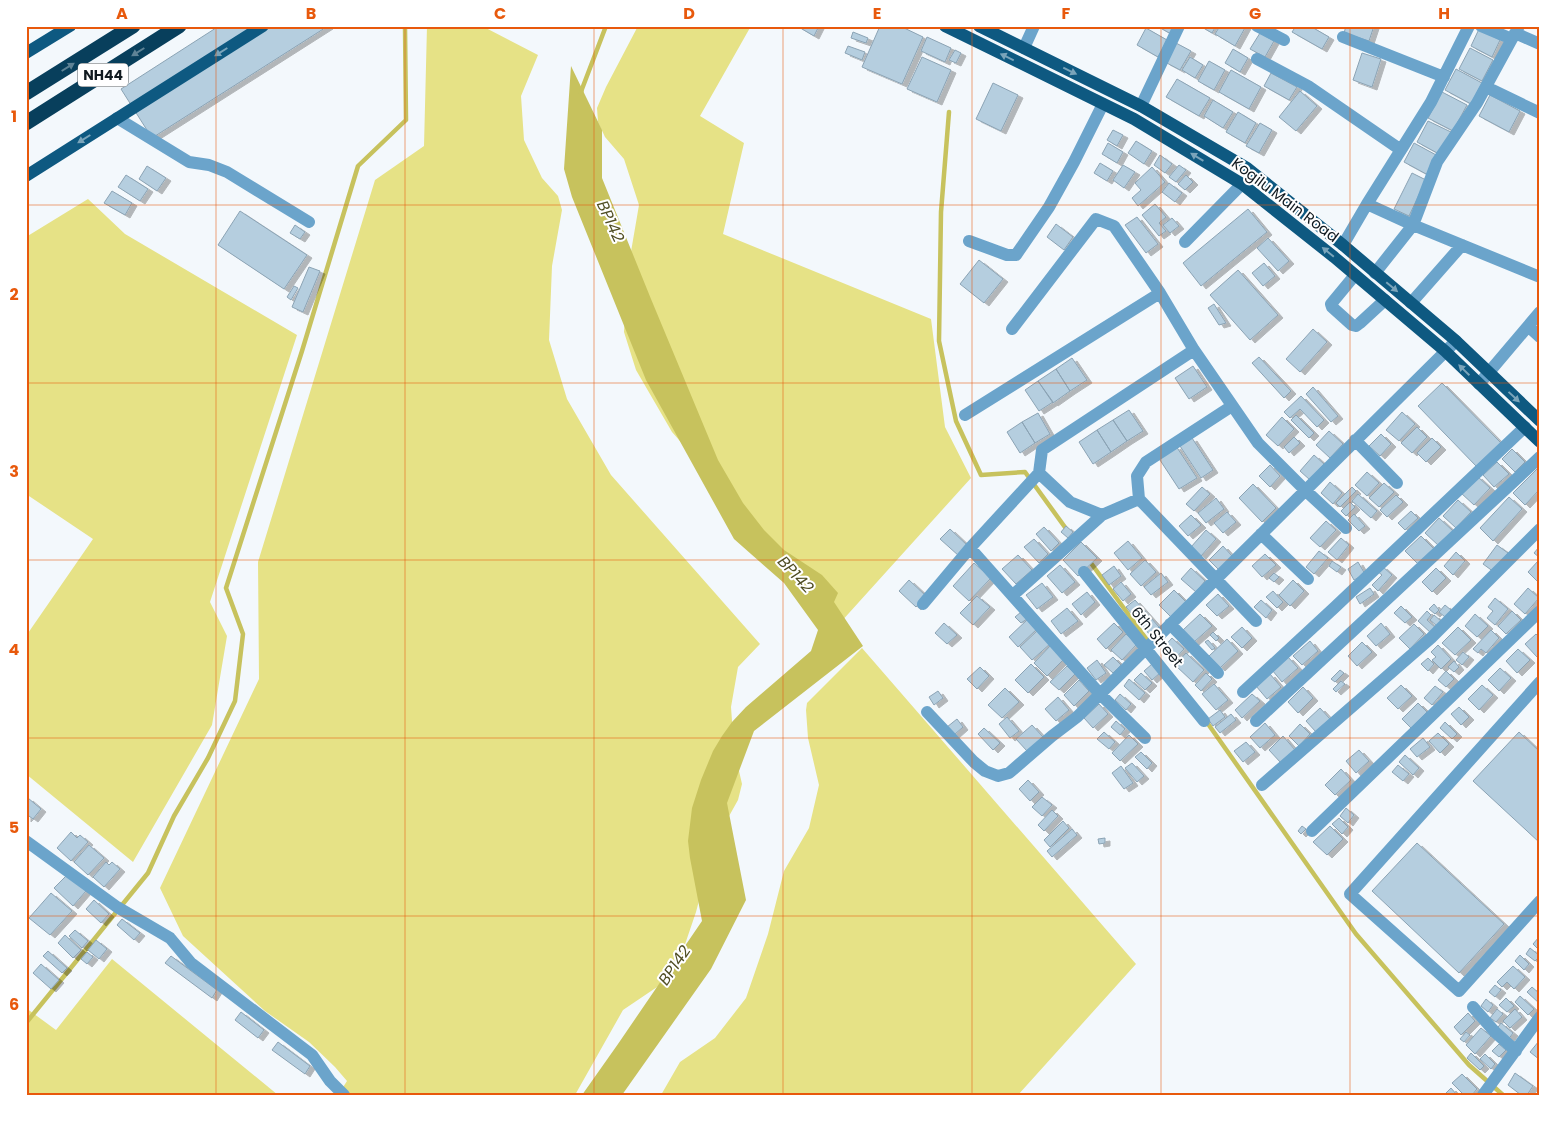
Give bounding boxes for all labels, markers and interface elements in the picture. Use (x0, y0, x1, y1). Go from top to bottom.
text: A (116, 2, 128, 25)
text: B (306, 2, 316, 25)
text: C (494, 2, 506, 25)
text: D (683, 2, 695, 25)
text: E (873, 2, 881, 25)
text: F (1062, 2, 1071, 25)
text: G (1249, 2, 1261, 25)
text: H (1438, 2, 1450, 25)
one-way arrow (215, 47, 228, 57)
one-way arrow (132, 48, 145, 57)
one-way arrow (999, 52, 1014, 61)
one-way arrow (61, 63, 74, 72)
road number: NH44 (78, 64, 128, 86)
one-way arrow (1062, 67, 1077, 75)
text: 1 (11, 105, 17, 128)
one-way arrow (78, 134, 91, 144)
one-way arrow (1190, 152, 1203, 161)
street label: Kogilu Main Road (1227, 152, 1343, 247)
water label: BP142 (591, 197, 630, 246)
one-way arrow (1322, 247, 1335, 258)
one-way arrow (1385, 281, 1398, 292)
text: 2 (9, 283, 19, 306)
one-way arrow (1458, 364, 1470, 376)
one-way arrow (1508, 391, 1520, 403)
text: 3 (9, 460, 19, 483)
water label: BP142 (772, 551, 819, 598)
street label: 6th Street (1126, 602, 1188, 671)
text: 4 (9, 638, 20, 661)
text: 5 (9, 816, 19, 839)
water label: BP142 (653, 941, 696, 990)
text: 6 (9, 993, 19, 1016)

